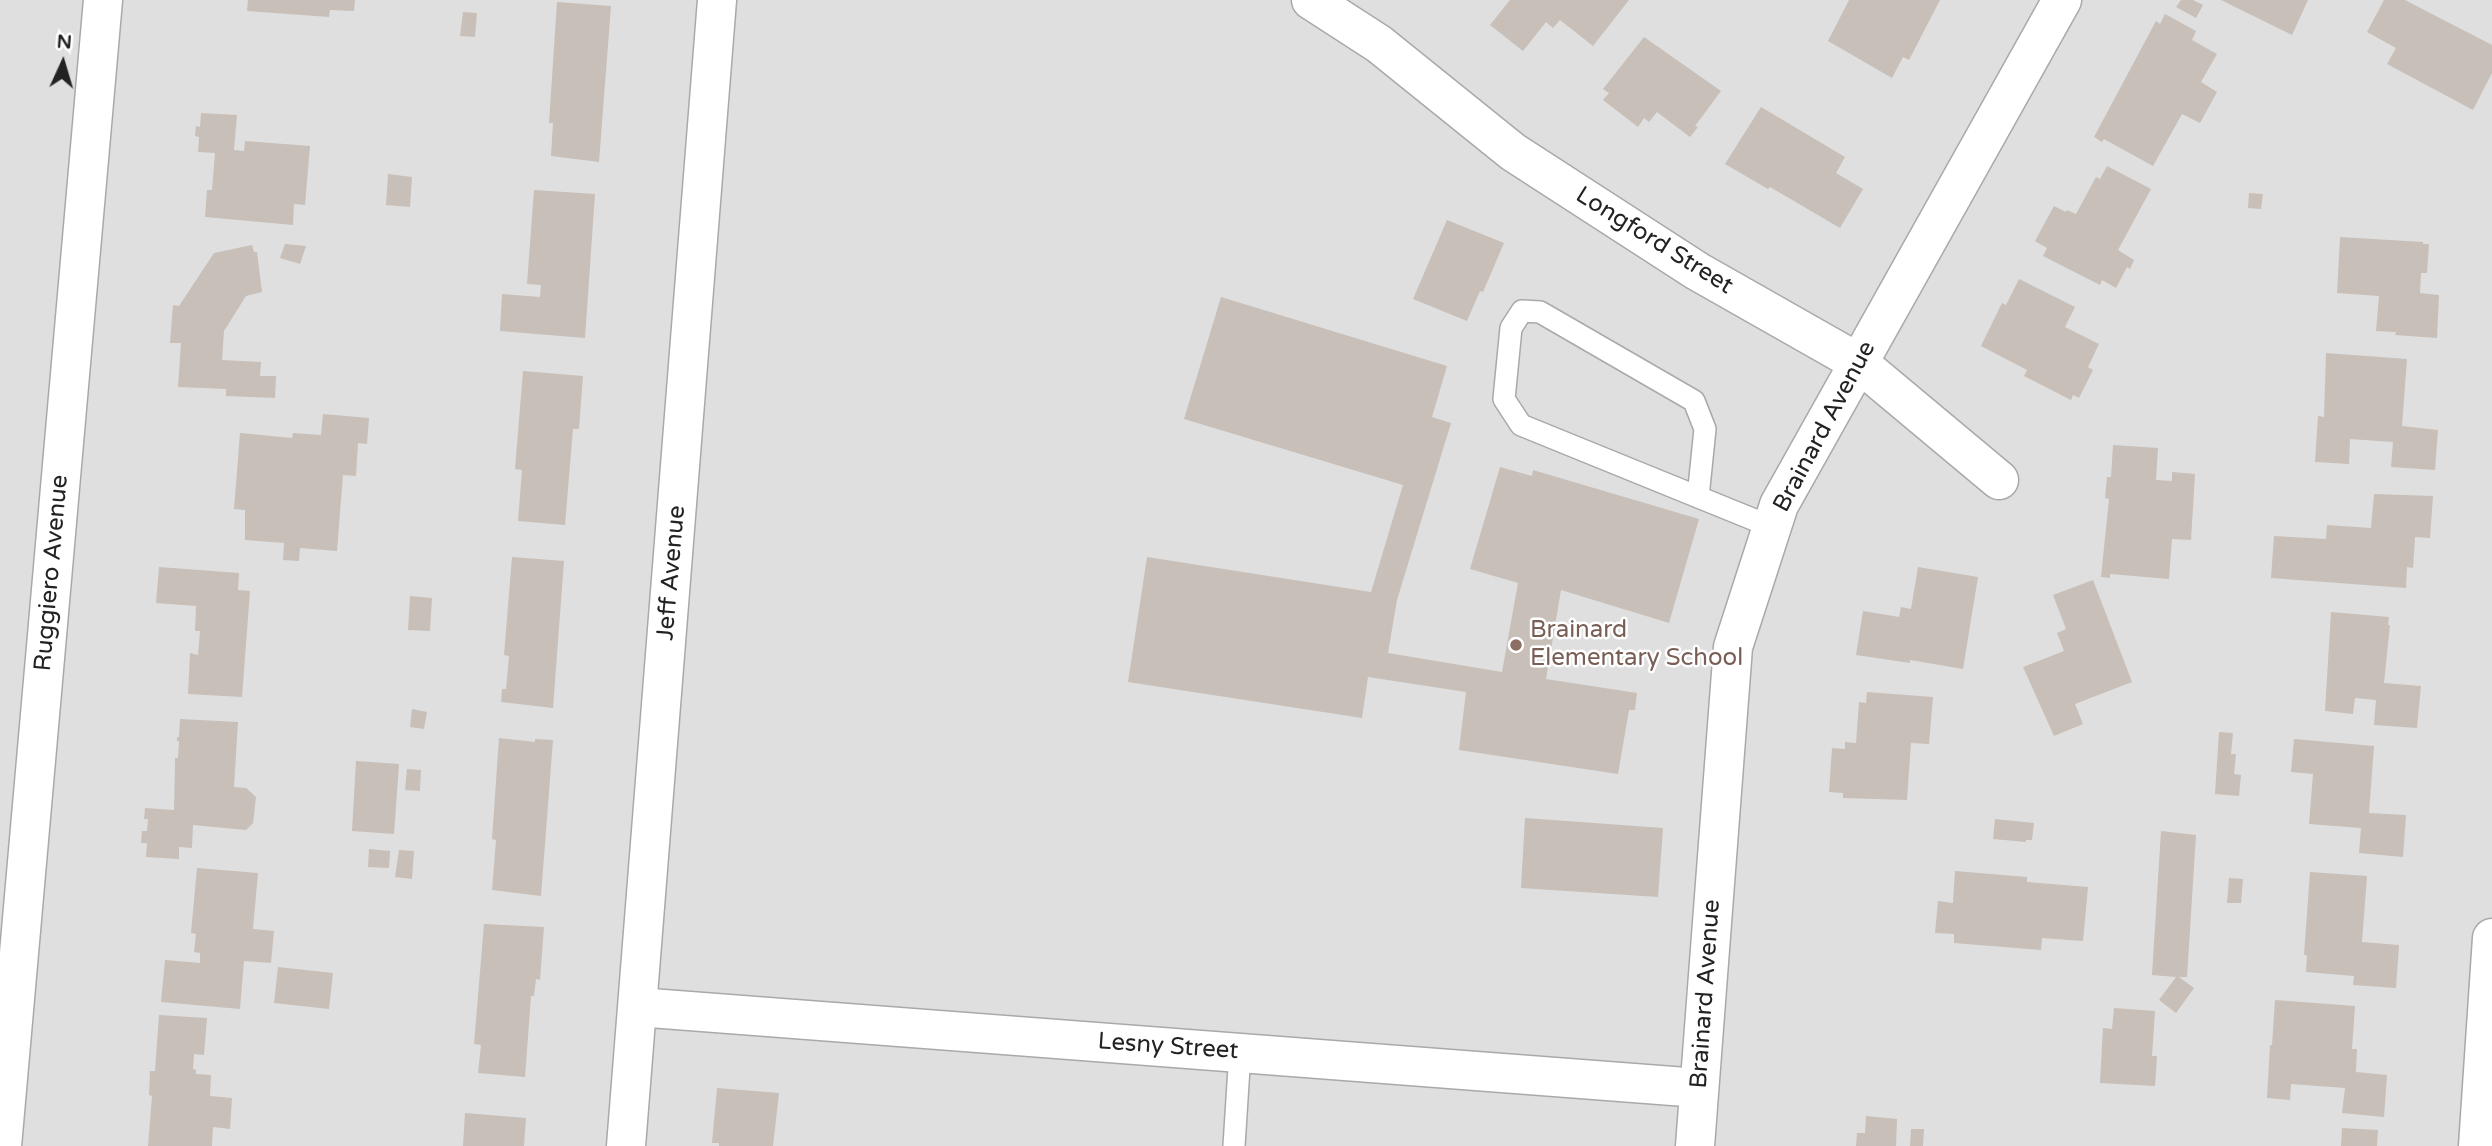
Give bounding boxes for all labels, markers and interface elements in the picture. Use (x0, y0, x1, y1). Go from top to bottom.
north arrow (28, 28, 98, 98)
text: N (56, 31, 73, 54)
street label: Longford Street (1570, 181, 1738, 301)
street label: Brainard Avenue (1768, 337, 1882, 517)
street label: Ruggiero Avenue (29, 474, 75, 672)
street label: Jeff Avenue (652, 504, 692, 642)
place label: Brainard Elementary School (1530, 617, 1743, 673)
marker: Brainard Elementary School (1508, 637, 1524, 653)
street label: Brainard Avenue (1685, 899, 1727, 1089)
street label: Lesny Street (1097, 1028, 1239, 1066)

